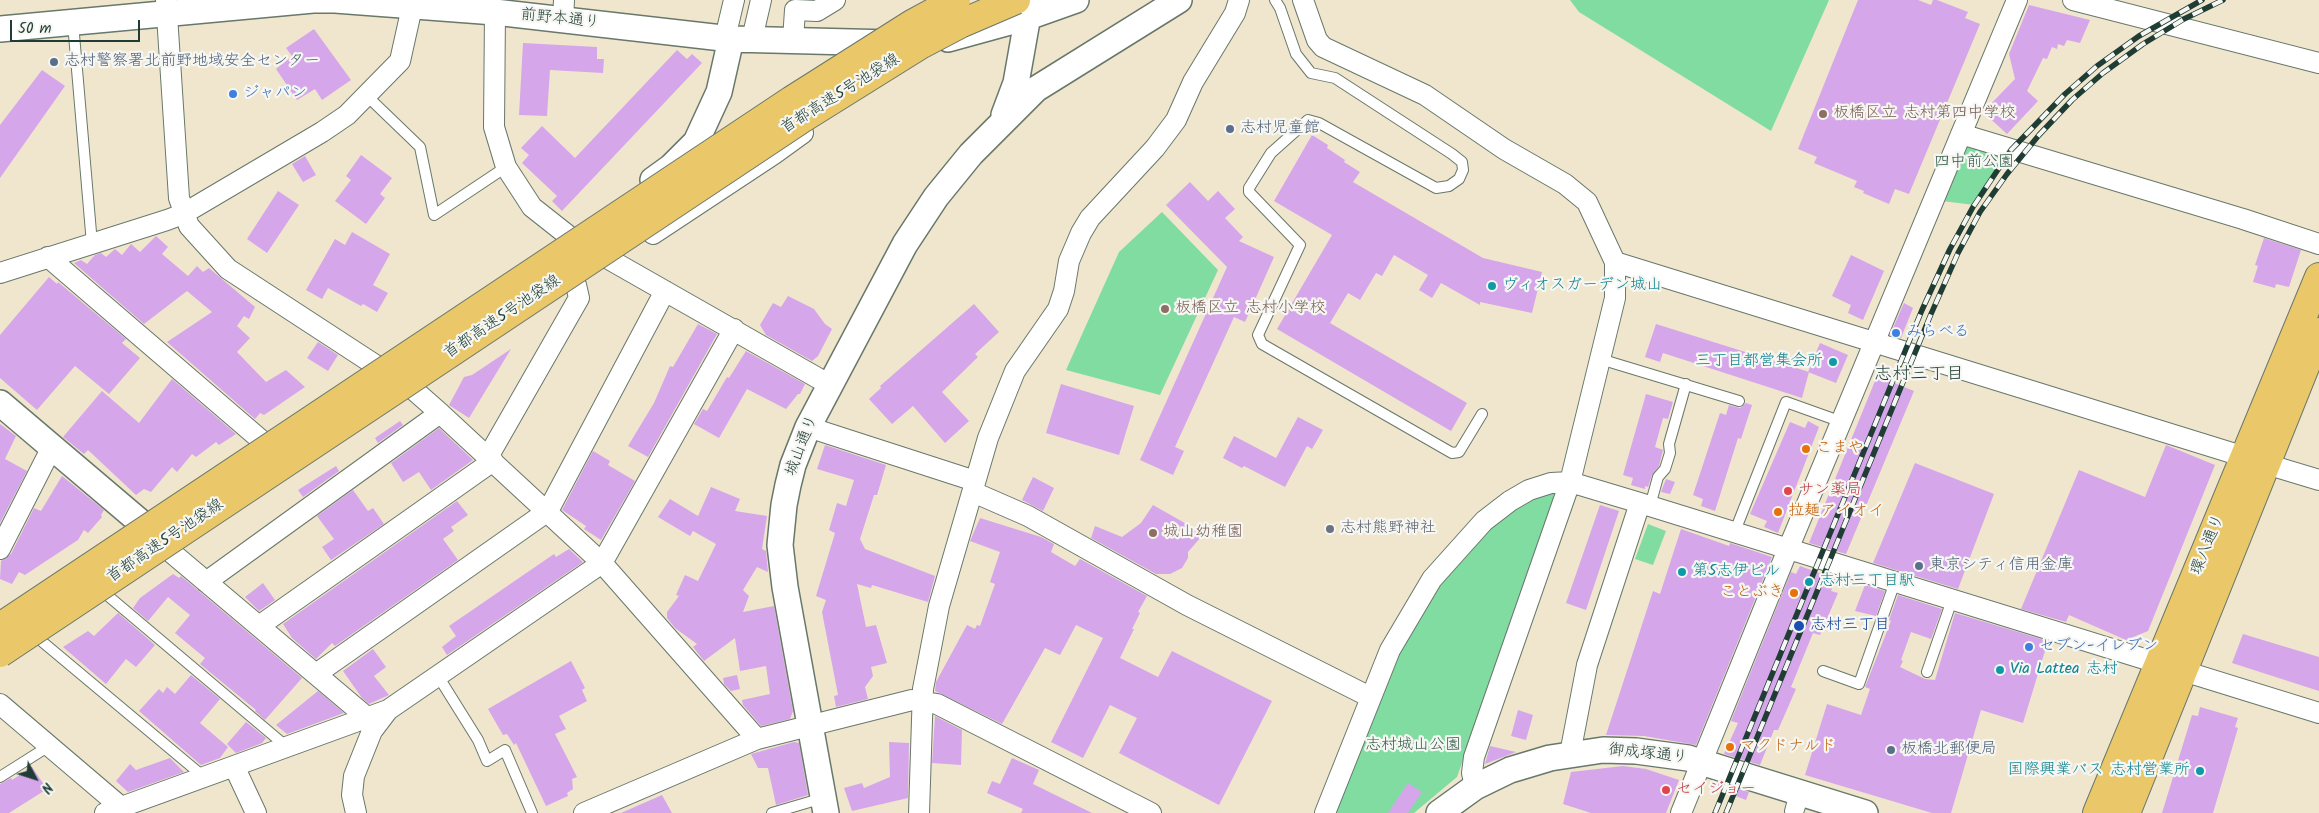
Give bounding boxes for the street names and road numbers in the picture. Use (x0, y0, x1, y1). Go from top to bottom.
street label: 前野本通り (519, 6, 601, 34)
street label: 首都高速5号池袋線 (778, 51, 904, 139)
street label: 首都高速5号池袋線 (441, 272, 565, 364)
street label: 城山通り (783, 413, 823, 479)
street label: 首都高速5号池袋線 (104, 496, 228, 588)
street label: 環八通り (2188, 512, 2230, 578)
street label: 御成塚通り (1607, 741, 1689, 769)

